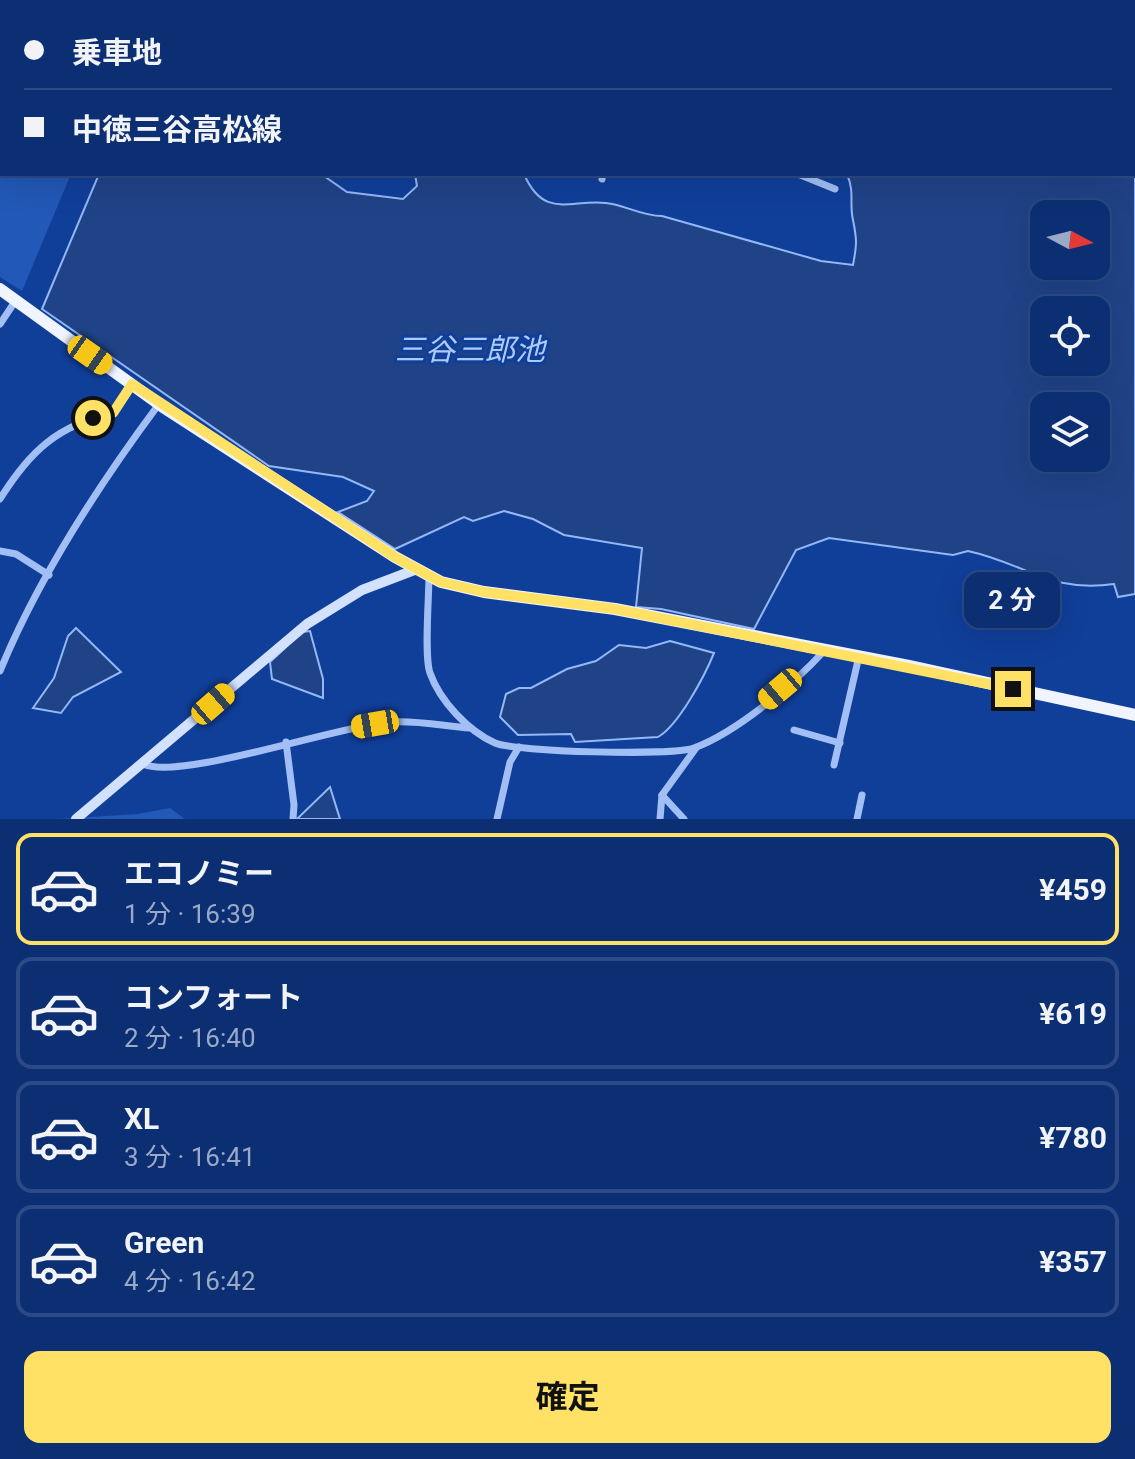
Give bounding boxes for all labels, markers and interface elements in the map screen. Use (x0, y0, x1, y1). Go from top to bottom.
text: 乗車地 (72, 35, 162, 70)
text: 中徳三谷高松線 (72, 112, 282, 147)
north arrow (1030, 200, 1110, 280)
map controls (1030, 200, 1110, 472)
button: locate (1030, 296, 1110, 376)
car (63, 331, 117, 379)
water label: 三谷三郎池 (395, 332, 548, 367)
button: layers (1030, 392, 1110, 472)
route start (75, 400, 111, 436)
callout: 2 分 (965, 573, 1061, 629)
text: 2 分 (988, 585, 1036, 615)
car (754, 664, 806, 714)
route end (995, 671, 1031, 707)
car (187, 679, 239, 729)
car (349, 708, 401, 740)
icon: car (28, 853, 100, 925)
text: エコノミー (124, 856, 274, 891)
text: ¥459 (1039, 872, 1107, 907)
text: 1 分 · 16:39 (124, 899, 256, 929)
icon: car (28, 977, 100, 1049)
text: コンフォート (124, 980, 303, 1015)
text: ¥619 (1039, 996, 1107, 1031)
text: 2 分 · 16:40 (124, 1023, 256, 1053)
icon: car (28, 1101, 100, 1173)
text: XL (124, 1101, 159, 1136)
text: ¥780 (1039, 1120, 1107, 1155)
text: 3 分 · 16:41 (124, 1142, 256, 1172)
icon: car (28, 1225, 100, 1297)
text: Green (124, 1225, 204, 1260)
text: ¥357 (1039, 1244, 1107, 1279)
text: 4 分 · 16:42 (124, 1266, 256, 1296)
button: 確定 (24, 1351, 1111, 1443)

